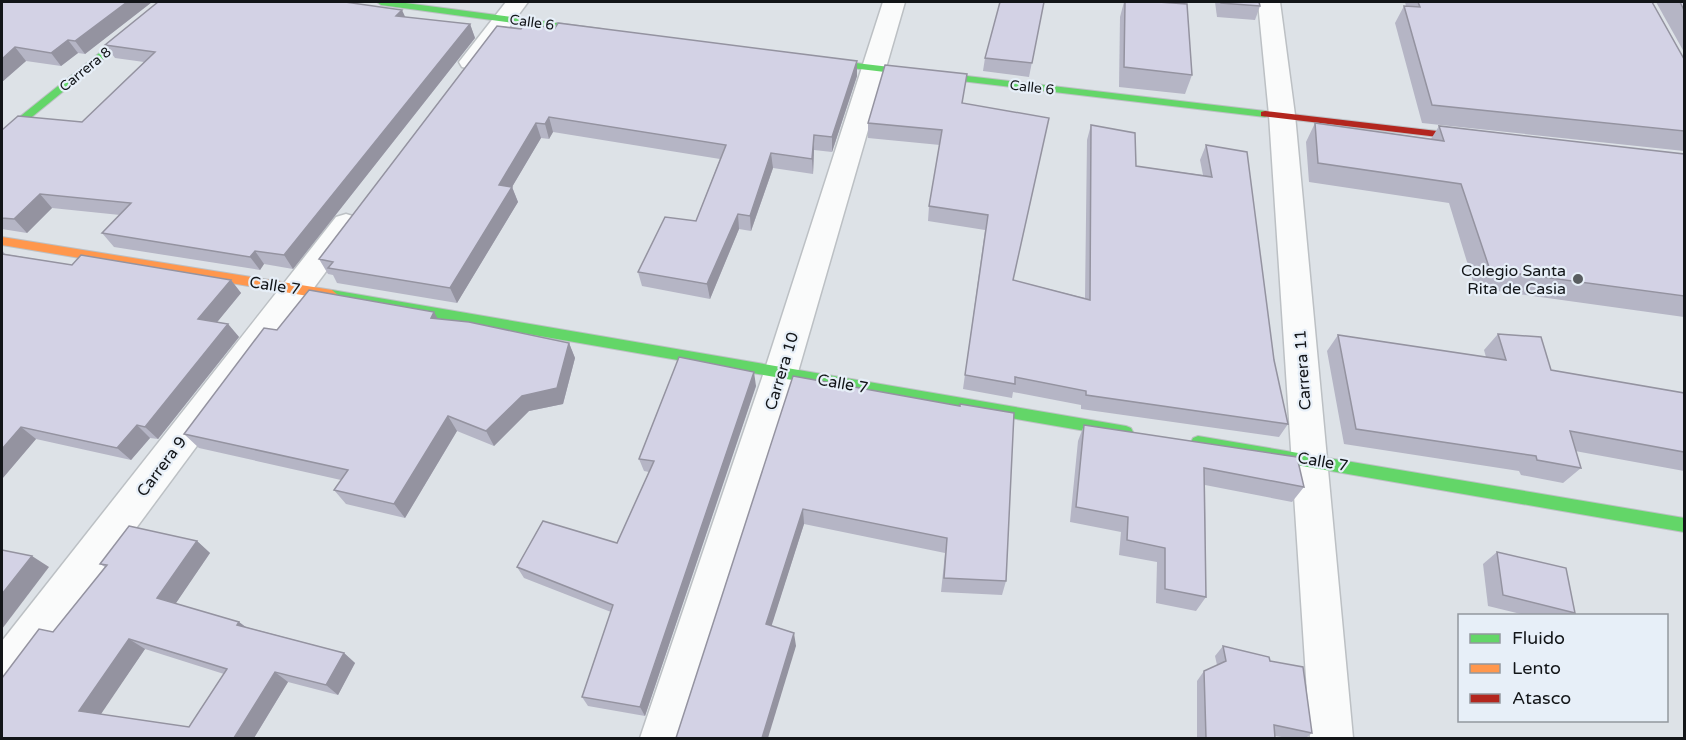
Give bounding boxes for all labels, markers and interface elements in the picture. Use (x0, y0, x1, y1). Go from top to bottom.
street label: Calle 6 (508, 11, 556, 34)
street label: Carrera 8 (56, 43, 115, 95)
street label: Calle 6 (1009, 77, 1055, 98)
place label: Colegio Santa Rita de Casia (1461, 261, 1566, 299)
street label: Calle 7 (248, 272, 302, 300)
marker: Colegio Santa Rita de Casia (1571, 272, 1585, 286)
street label: Carrera 11 (1290, 329, 1316, 411)
street label: Carrera 10 (761, 330, 803, 413)
street label: Calle 7 (816, 370, 870, 398)
street label: Carrera 9 (133, 432, 191, 501)
street label: Calle 7 (1296, 448, 1350, 476)
legend (1458, 614, 1668, 722)
text: Fluido (1512, 627, 1565, 649)
text: Lento (1512, 657, 1561, 679)
text: Atasco (1512, 687, 1571, 709)

